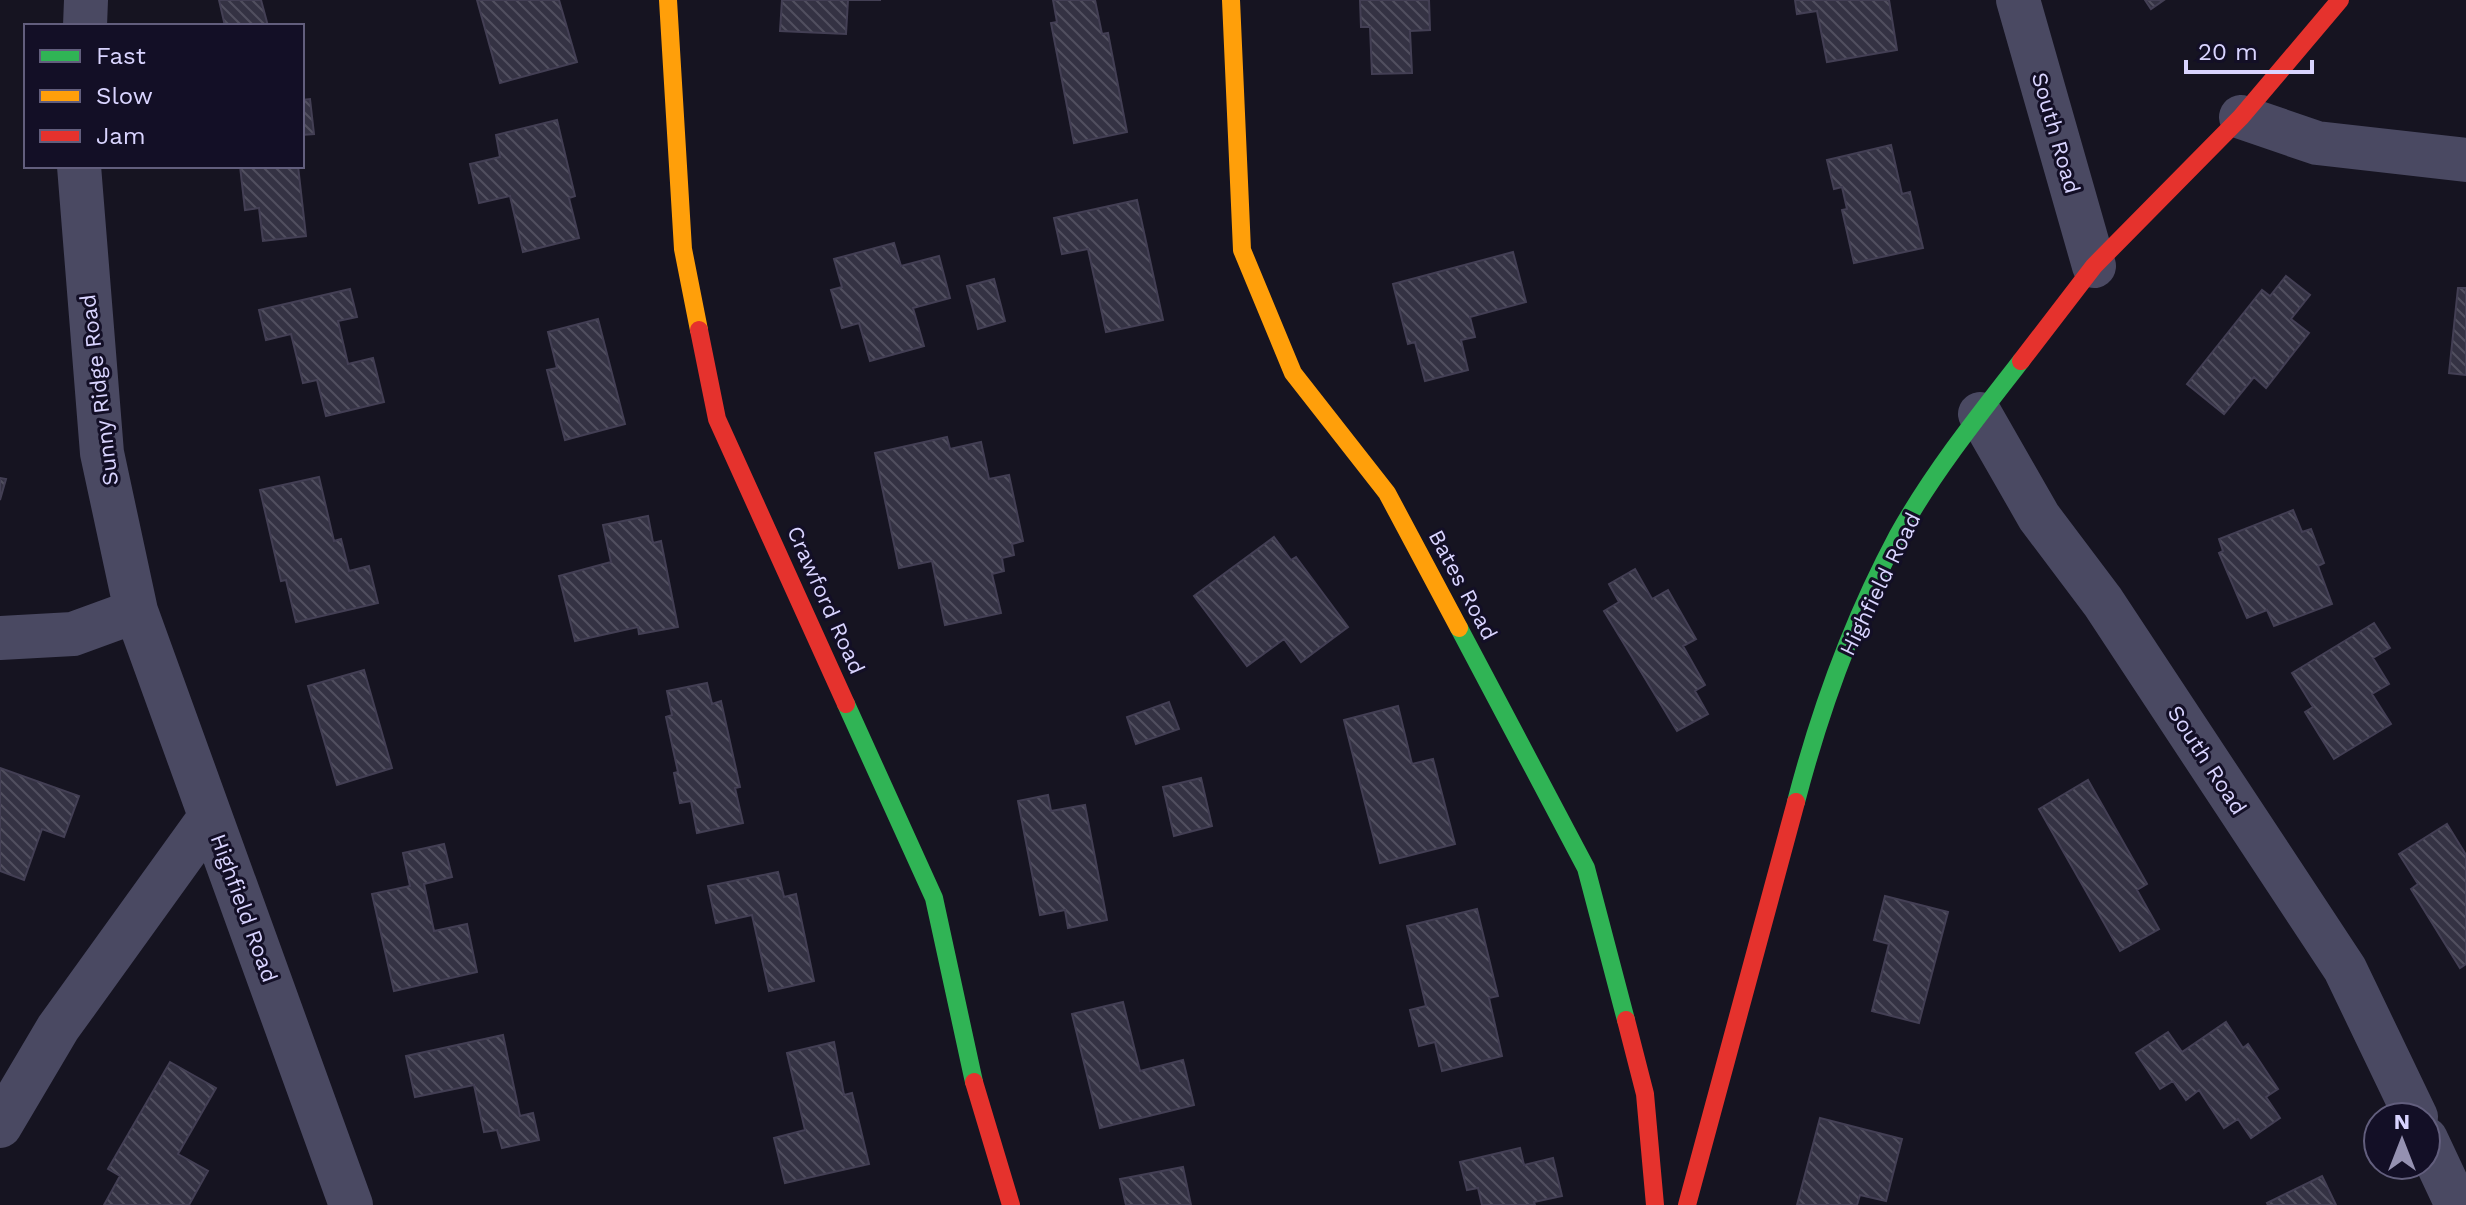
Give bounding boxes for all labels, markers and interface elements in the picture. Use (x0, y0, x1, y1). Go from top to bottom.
legend (24, 24, 304, 168)
scale bar (2186, 24, 2312, 74)
text: 20 m (2198, 38, 2258, 66)
text: Fast (96, 42, 146, 70)
street label: South Road (2027, 70, 2085, 196)
text: Slow (96, 82, 153, 110)
text: Jam (96, 122, 146, 150)
street label: Sunny Ridge Road (75, 293, 123, 487)
street label: Highfield Road (1835, 508, 1925, 660)
street label: Crawford Road (782, 522, 870, 678)
street label: Bates Road (1424, 526, 1502, 644)
street label: South Road (2162, 701, 2252, 819)
street label: Highfield Road (206, 830, 282, 986)
north arrow (2362, 1101, 2442, 1181)
text: N (2394, 1109, 2410, 1134)

